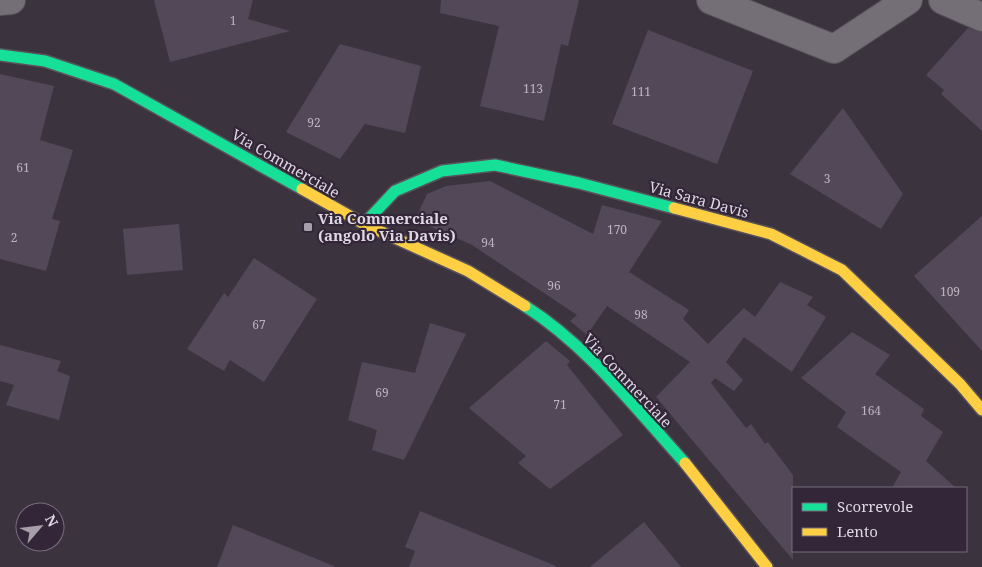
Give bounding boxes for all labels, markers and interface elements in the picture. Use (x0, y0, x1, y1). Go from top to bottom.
house number: 1 (230, 12, 236, 29)
house number: 113 (523, 80, 543, 97)
house number: 111 (631, 83, 651, 100)
house number: 92 (307, 114, 321, 131)
street label: Via Commerciale (228, 124, 344, 202)
house number: 61 (16, 159, 30, 176)
house number: 3 (824, 170, 831, 187)
street label: Via Sara Davis (647, 176, 751, 222)
place label: Via Commerciale (angolo Via Davis) (318, 208, 456, 245)
marker: Via Commerciale (angolo Via Davis) (302, 221, 314, 233)
house number: 170 (607, 221, 627, 238)
house number: 2 (11, 229, 17, 246)
house number: 94 (481, 234, 495, 251)
house number: 96 (547, 277, 561, 294)
house number: 109 (940, 283, 960, 300)
house number: 98 (634, 306, 648, 323)
house number: 67 (252, 316, 266, 333)
street label: Via Commerciale (579, 329, 677, 431)
house number: 69 (375, 384, 389, 401)
house number: 71 (553, 396, 567, 413)
house number: 164 (861, 402, 881, 419)
legend (792, 487, 967, 552)
text: Scorrevole (837, 496, 913, 516)
north arrow (15, 502, 65, 552)
text: N (41, 511, 63, 530)
text: Lento (837, 521, 878, 541)

